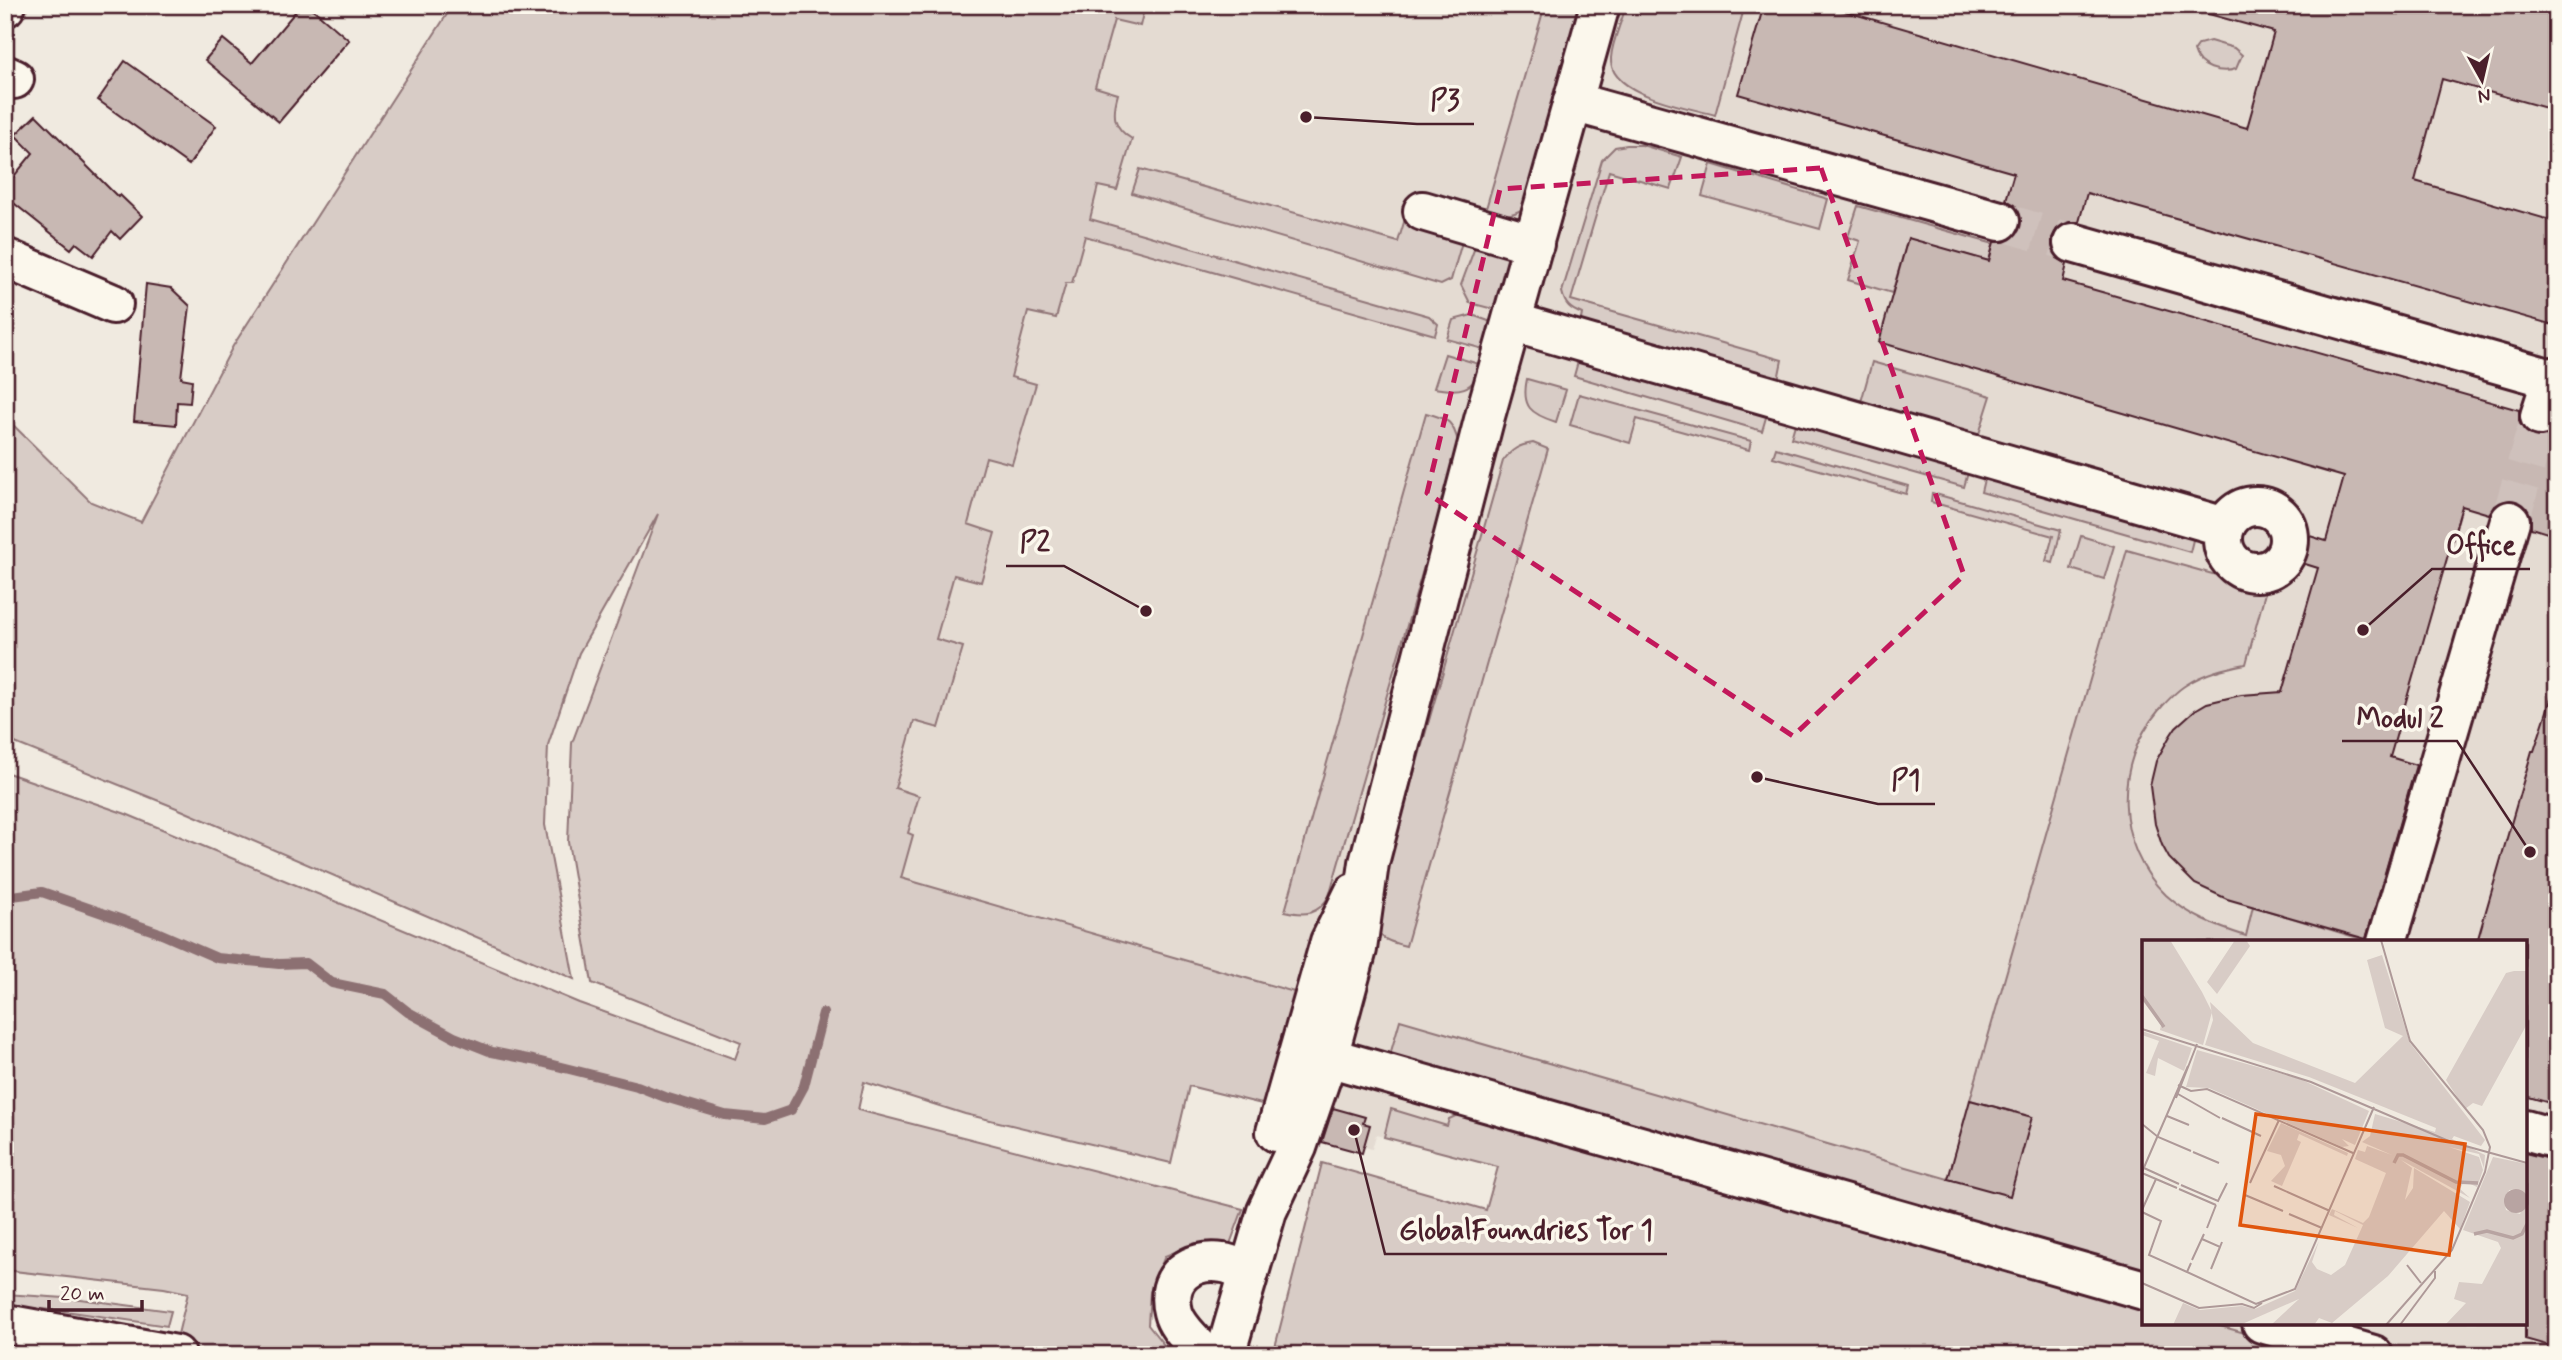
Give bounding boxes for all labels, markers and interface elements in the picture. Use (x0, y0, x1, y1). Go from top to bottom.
north arrow (2446, 46, 2516, 116)
callout: P3 (1417, 75, 1474, 124)
text: N (2476, 82, 2492, 109)
text: P3 (1430, 83, 1460, 120)
callout: P2 (1006, 517, 1064, 566)
callout: Office (2432, 520, 2530, 569)
text: P2 (1020, 525, 1051, 562)
text: Office (2446, 528, 2516, 565)
callout: Modul 2 (2342, 692, 2457, 741)
text: Modul 2 (2356, 701, 2444, 738)
callout: P1 (1878, 755, 1935, 804)
text: P1 (1891, 763, 1921, 800)
inset map (2142, 940, 2527, 1325)
callout: GlobalFoundries Tor 1 (1385, 1205, 1667, 1254)
text: GlobalFoundries Tor 1 (1399, 1213, 1653, 1250)
scale bar (49, 1269, 142, 1313)
text: 20 m (60, 1280, 105, 1308)

